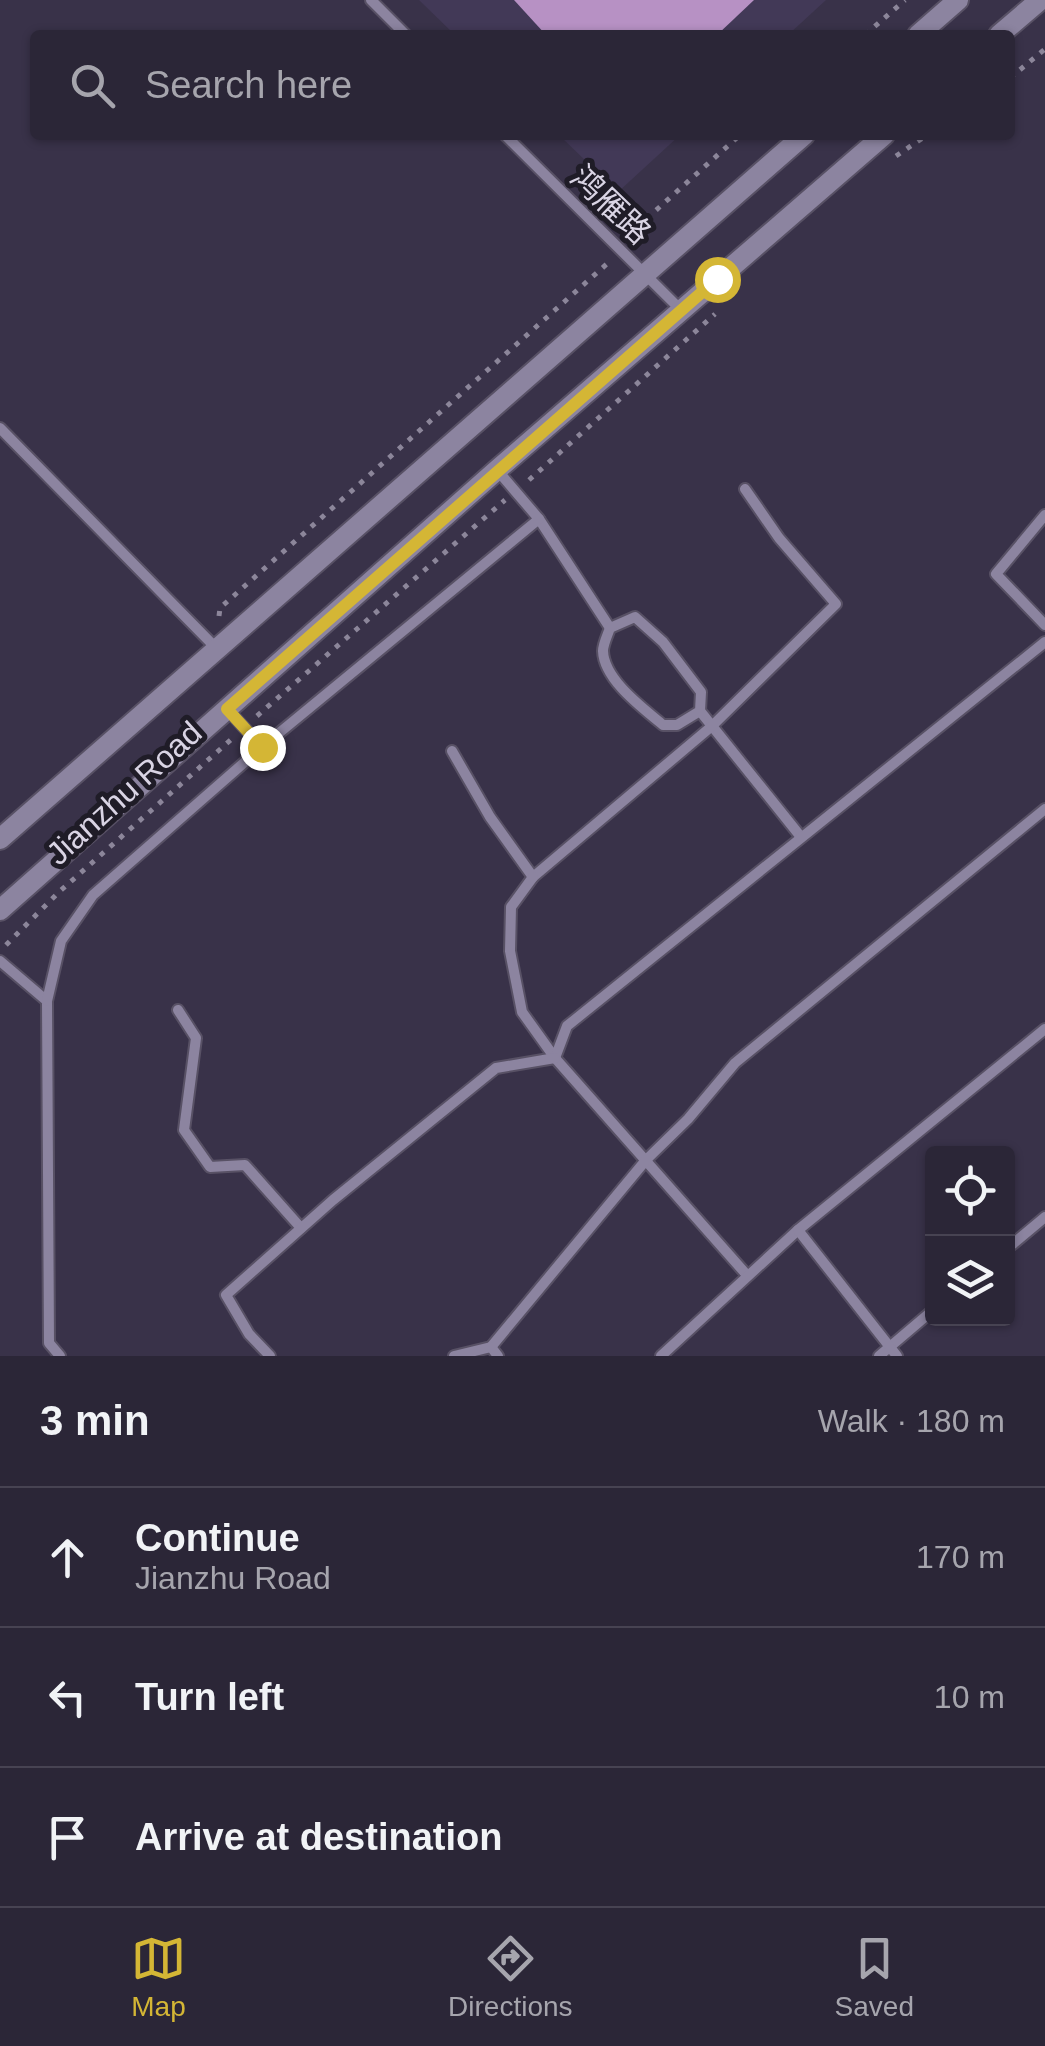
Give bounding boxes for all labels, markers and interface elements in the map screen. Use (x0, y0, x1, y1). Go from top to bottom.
search box (30, 30, 1015, 140)
icon: search (65, 58, 120, 113)
text: Search here (145, 64, 352, 106)
street label: 鸿雁路 (564, 159, 658, 251)
route start (695, 257, 741, 303)
street label: Jianzhu Road (39, 714, 209, 872)
route end (240, 725, 286, 771)
map controls (925, 1146, 1015, 1326)
button: locate (925, 1146, 1015, 1236)
button: layers (925, 1236, 1015, 1326)
text: 3 min (40, 1397, 150, 1444)
text: Walk · 180 m (818, 1403, 1005, 1439)
text: Continue (135, 1517, 300, 1559)
icon: ahead (40, 1530, 95, 1585)
text: 170 m (916, 1539, 1005, 1575)
text: Jianzhu Road (135, 1560, 331, 1596)
icon: left (40, 1670, 95, 1725)
text: Turn left (135, 1676, 284, 1718)
text: 10 m (934, 1679, 1005, 1715)
icon: arrive (40, 1810, 95, 1865)
text: Arrive at destination (135, 1816, 502, 1858)
tab: Map (131, 1931, 186, 2023)
tab: Directions (448, 1931, 573, 2023)
tab: Saved (835, 1931, 914, 2023)

